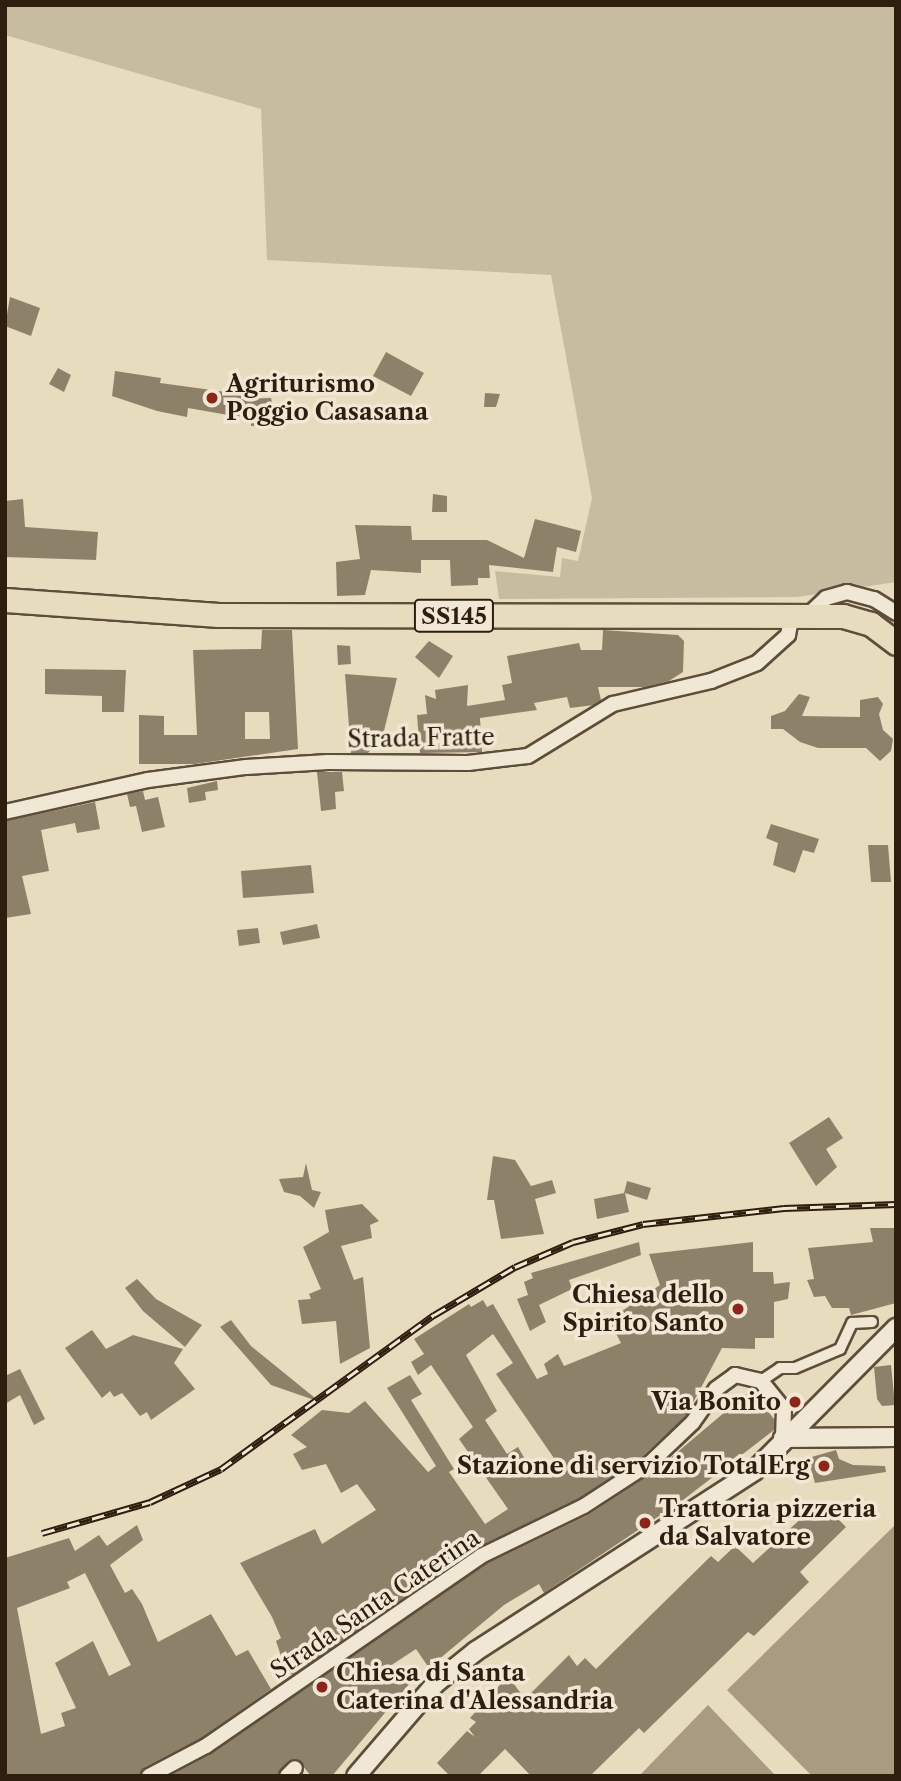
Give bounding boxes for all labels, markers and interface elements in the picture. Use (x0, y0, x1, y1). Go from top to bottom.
place label: Agriturismo Poggio Casasana (226, 370, 428, 426)
marker: Agriturismo Poggio Casasana (204, 390, 220, 406)
road number: SS145 (414, 596, 494, 636)
street label: Strada Fratte (347, 722, 495, 754)
place label: Chiesa dello Spirito Santo (562, 1281, 724, 1337)
marker: Chiesa dello Spirito Santo (730, 1301, 746, 1317)
place label: Via Bonito (651, 1388, 781, 1416)
marker: Via Bonito (787, 1394, 803, 1410)
place label: Stazione di servizio TotalErg (456, 1452, 810, 1480)
marker: Stazione di servizio TotalErg (816, 1458, 832, 1474)
place label: Trattoria pizzeria da Salvatore (659, 1495, 877, 1551)
marker: Trattoria pizzeria da Salvatore (637, 1515, 653, 1531)
street label: Strada Santa Caterina (265, 1523, 485, 1685)
place label: Chiesa di Santa Caterina d'Alessandria (336, 1659, 614, 1715)
marker: Chiesa di Santa Caterina d'Alessandria (314, 1679, 330, 1695)

